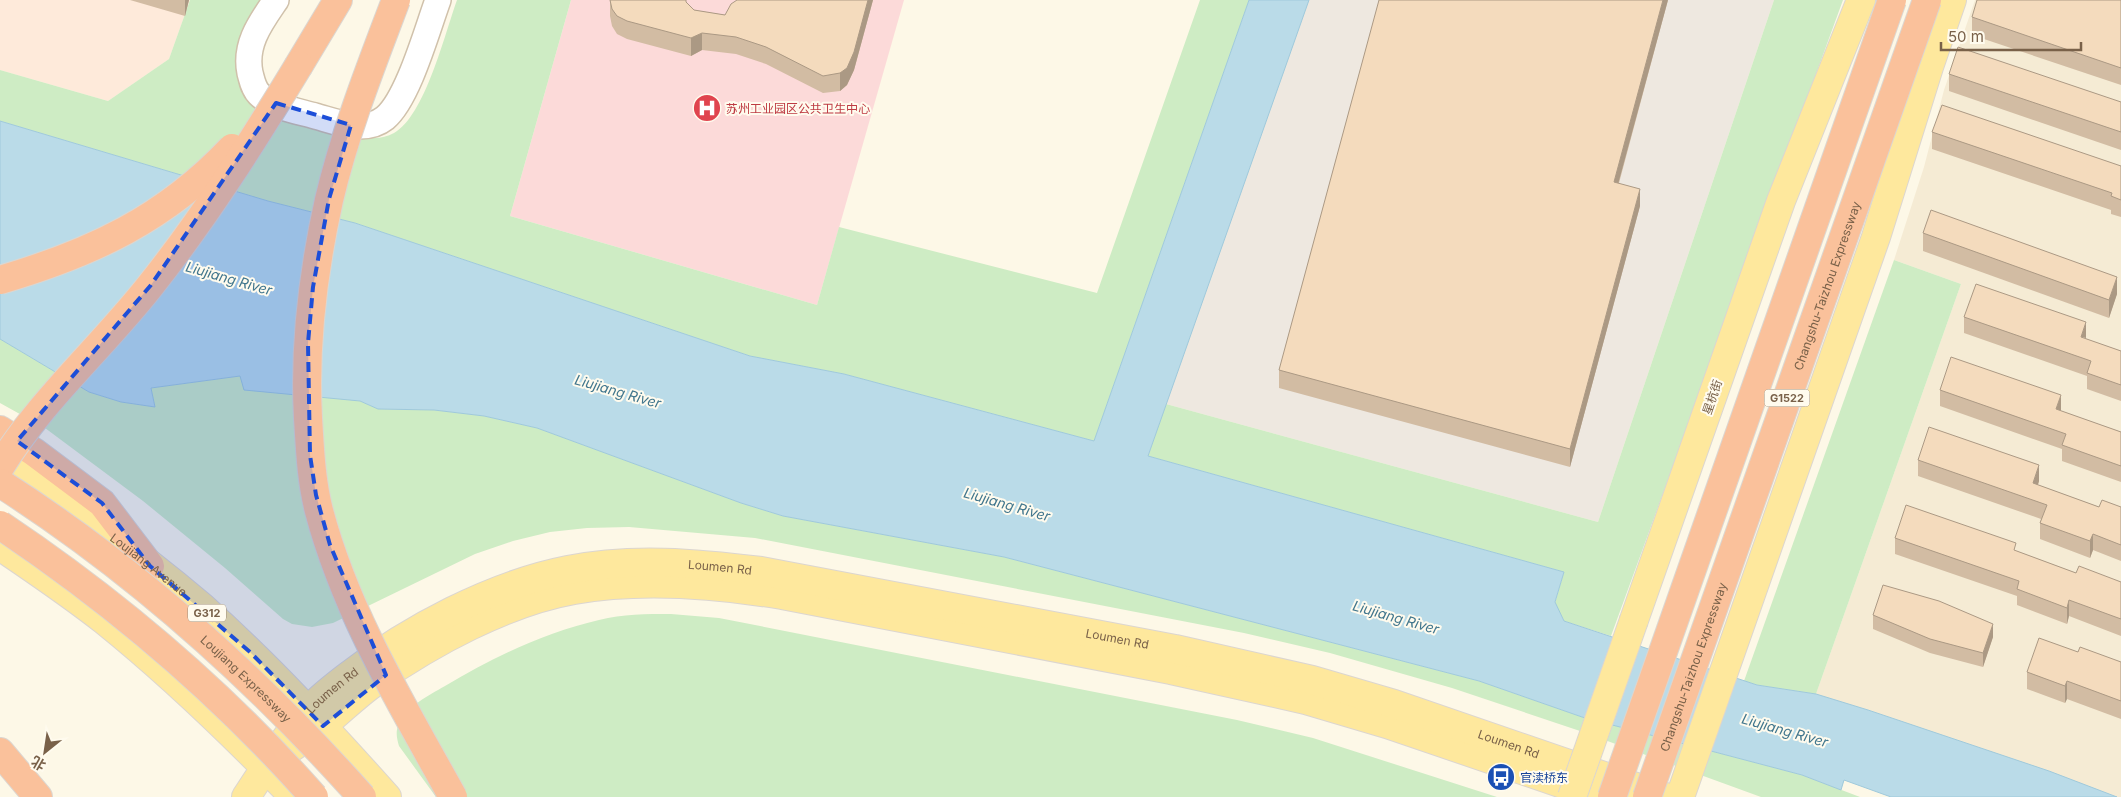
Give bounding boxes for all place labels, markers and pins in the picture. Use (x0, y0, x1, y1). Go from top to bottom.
hospital icon: 苏州工业园区公共卫生中心 (692, 93, 722, 123)
place label: 苏州工业园区公共卫生中心 (726, 101, 870, 116)
bus stop icon: 官渎桥东 (1486, 762, 1516, 792)
place label: 官渎桥东 (1520, 770, 1568, 785)

